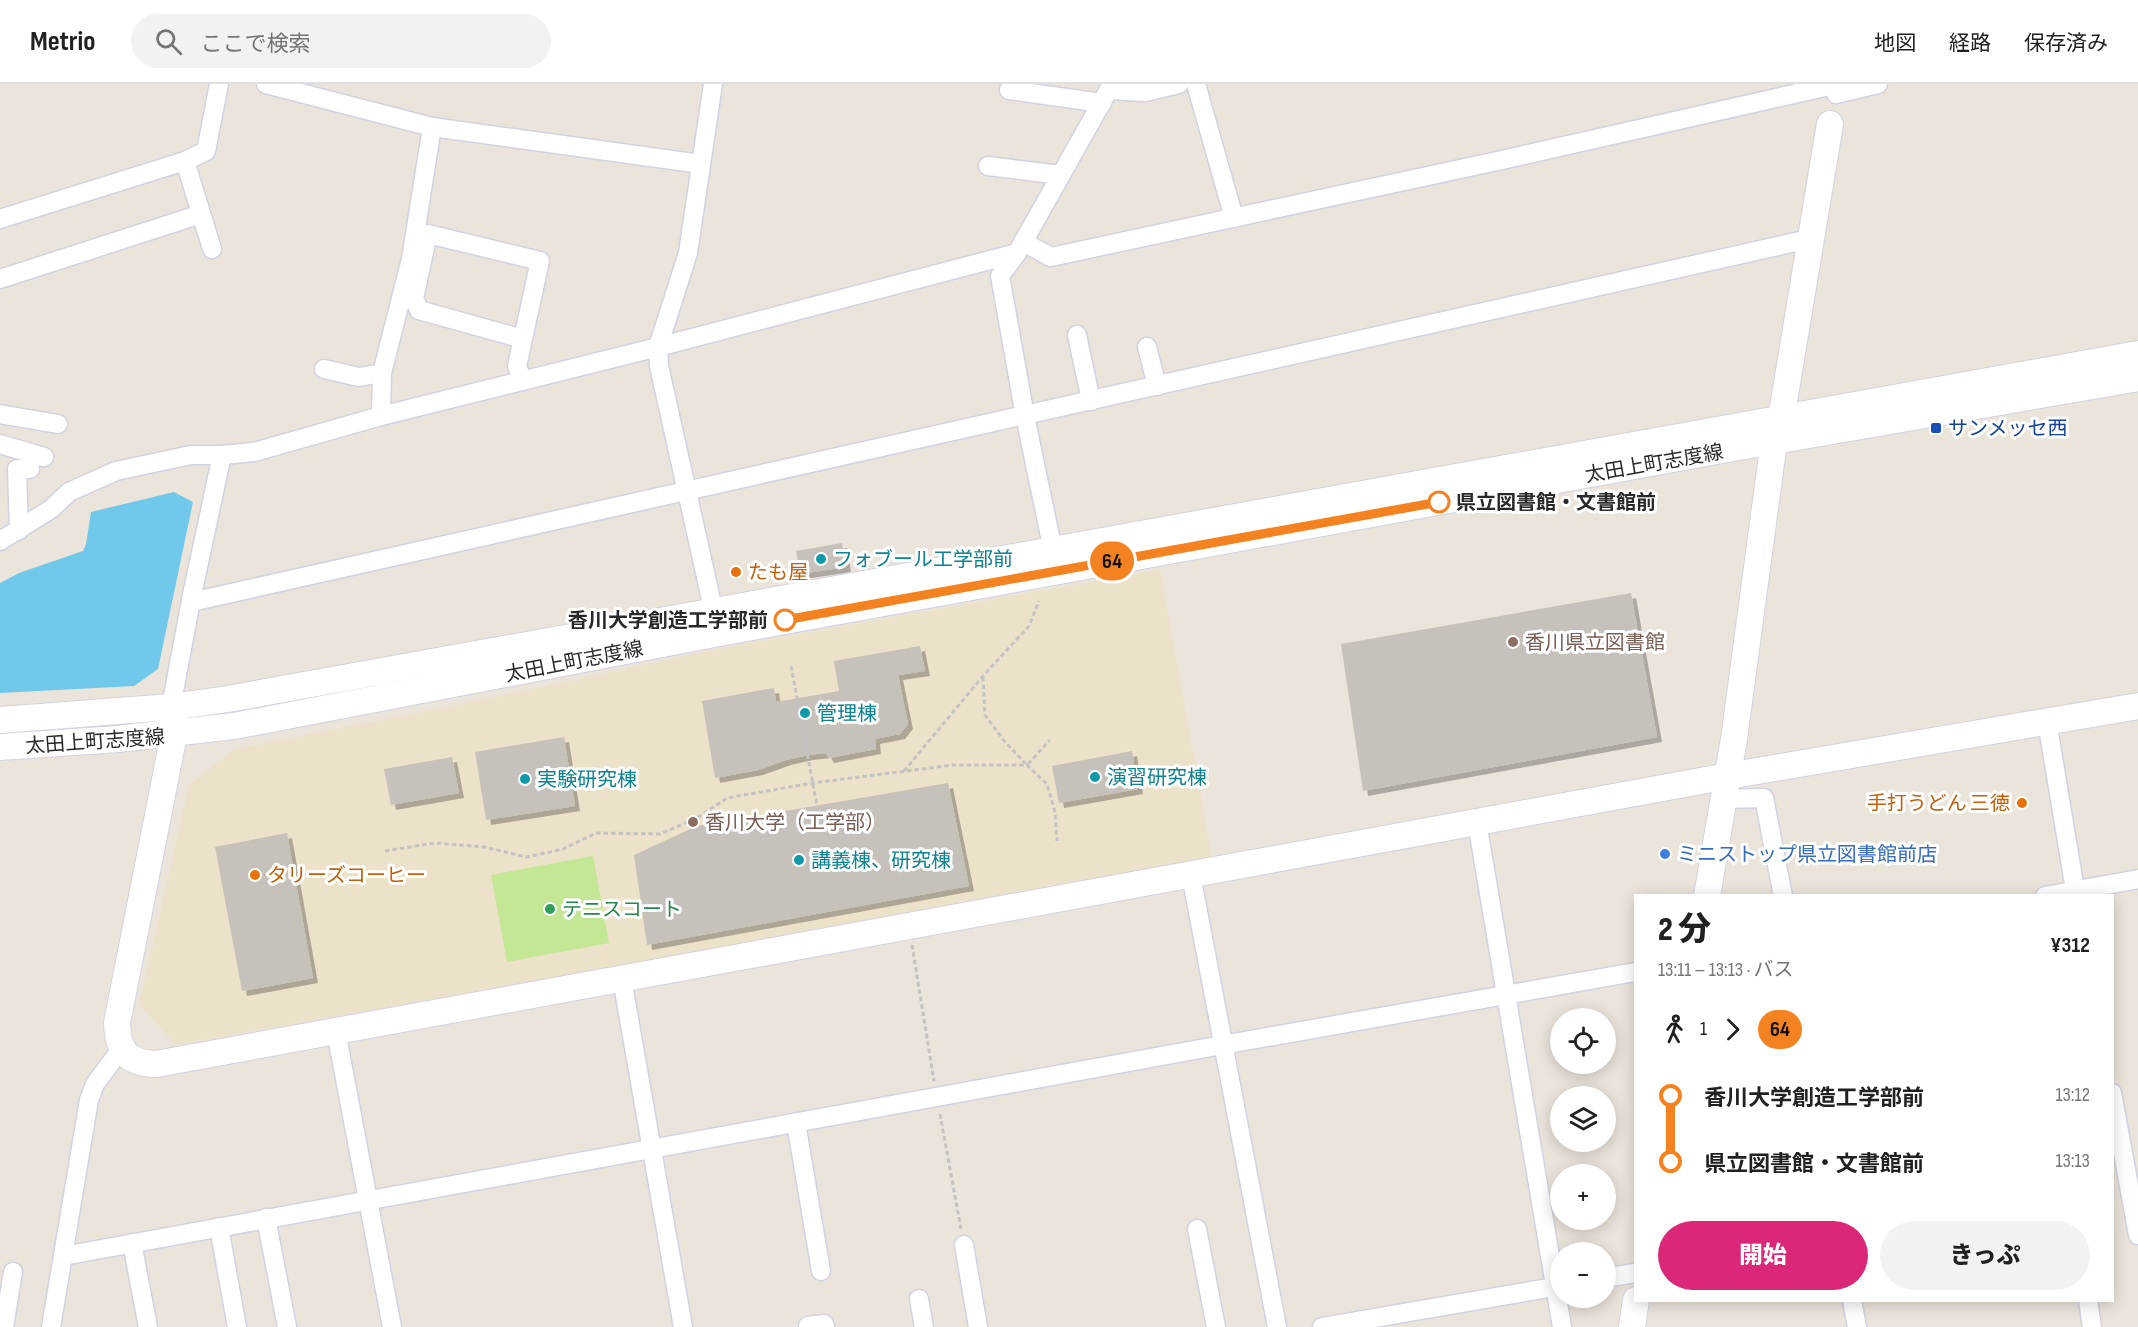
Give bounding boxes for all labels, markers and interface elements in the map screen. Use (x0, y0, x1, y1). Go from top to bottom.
search box (131, 14, 551, 68)
text: Metrio (30, 25, 95, 58)
icon: search (152, 25, 185, 58)
text: ここで検索 (200, 31, 310, 58)
text: 地図 (1874, 31, 1916, 56)
text: 経路 (1949, 31, 1991, 56)
text: 保存済み (2024, 31, 2108, 56)
place label: サンメッセ西 (1948, 417, 2067, 441)
marker: サンメッセ西 (1929, 421, 1943, 435)
street label: 太田上町志度線 (1583, 440, 1725, 488)
marker: 県立図書館・文書館前 (1428, 491, 1450, 513)
place label: 県立図書館・文書館前 (1456, 491, 1656, 515)
line badge: 64 (1085, 542, 1139, 580)
place label: フォブール工学部前 (833, 548, 1013, 572)
text: 64 (1102, 549, 1122, 574)
marker: フォブール工学部前 (814, 552, 828, 566)
place label: たも屋 (748, 561, 808, 585)
marker: たも屋 (729, 565, 743, 579)
place label: 香川大学創造工学部前 (568, 609, 768, 633)
marker: 香川大学創造工学部前 (774, 609, 796, 631)
place label: 香川県立図書館 (1525, 631, 1665, 655)
marker: 香川県立図書館 (1506, 635, 1520, 649)
street label: 太田上町志度線 (503, 637, 645, 687)
place label: 管理棟 (817, 702, 877, 726)
marker: 管理棟 (798, 706, 812, 720)
street label: 太田上町志度線 (24, 725, 166, 759)
place label: 演習研究棟 (1107, 766, 1207, 790)
place label: 実験研究棟 (537, 768, 637, 792)
marker: 演習研究棟 (1088, 770, 1102, 784)
marker: 実験研究棟 (518, 772, 532, 786)
place label: 手打うどん 三徳 (1867, 792, 2010, 816)
marker: 手打うどん 三徳 (2015, 796, 2029, 810)
place label: 香川大学（工学部） (705, 811, 885, 835)
marker: 香川大学（工学部） (686, 815, 700, 829)
place label: ミニストップ県立図書館前店 (1677, 843, 1937, 867)
marker: ミニストップ県立図書館前店 (1658, 847, 1672, 861)
place label: 講義棟、研究棟 (811, 849, 951, 873)
marker: 講義棟、研究棟 (792, 853, 806, 867)
place label: タリーズコーヒー (267, 864, 426, 888)
marker: タリーズコーヒー (248, 868, 262, 882)
place label: テニスコート (562, 898, 682, 922)
marker: テニスコート (543, 902, 557, 916)
text: 2 分 (1658, 910, 1711, 950)
text: ¥312 (2050, 932, 2090, 959)
text: 13:11 – 13:13 · バス (1658, 958, 1794, 982)
map controls (1550, 1008, 1616, 1308)
button: locate (1550, 1008, 1616, 1074)
icon: walk (1658, 1013, 1691, 1046)
icon: forward (1716, 1013, 1749, 1046)
text: 1 (1700, 1017, 1707, 1041)
text: 64 (1770, 1017, 1790, 1042)
text: 13:12 (2055, 1083, 2090, 1107)
text: 香川大学創造工学部前 (1704, 1085, 1924, 1112)
button: layers (1550, 1086, 1616, 1152)
text: 13:13 (2055, 1149, 2090, 1173)
text: 県立図書館・文書館前 (1704, 1151, 1924, 1178)
button: + (1550, 1164, 1616, 1230)
button: 開始 (1658, 1221, 1868, 1290)
button: きっぷ (1880, 1221, 2090, 1290)
button: − (1550, 1242, 1616, 1308)

